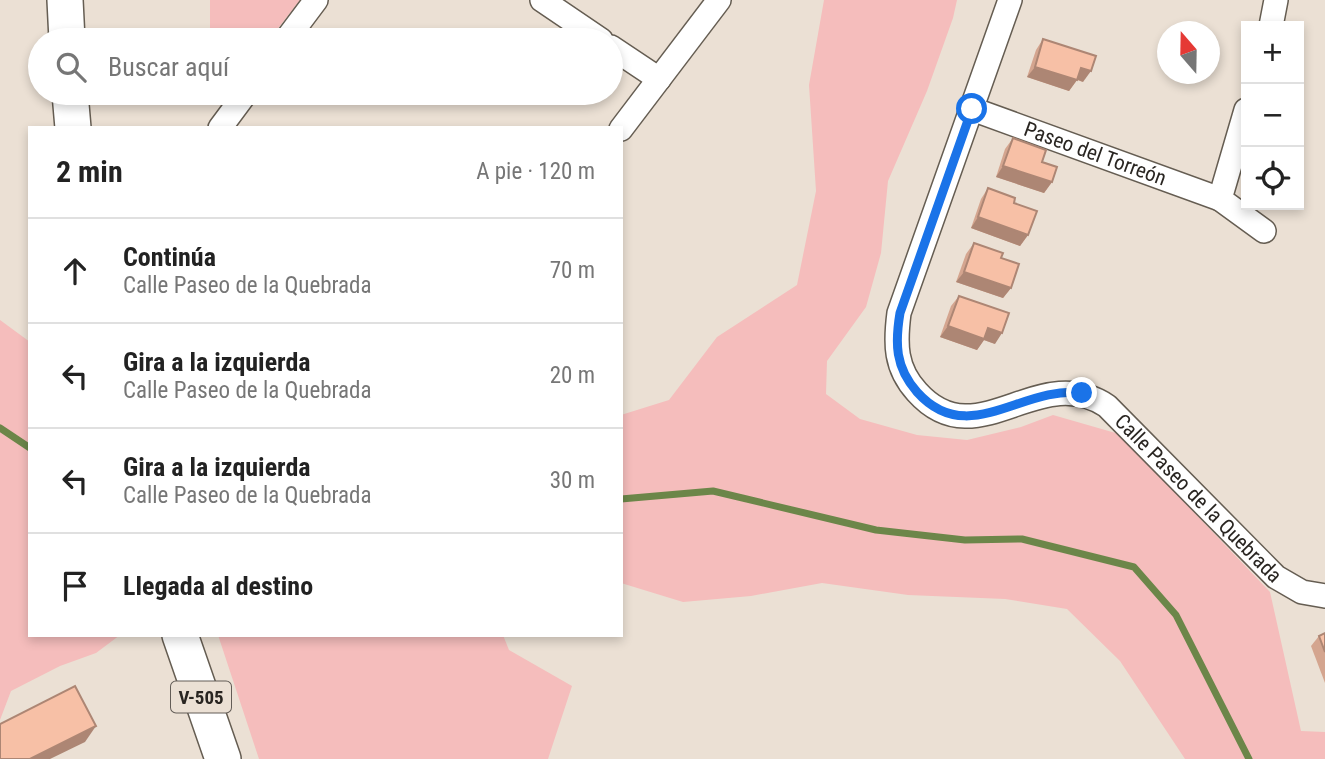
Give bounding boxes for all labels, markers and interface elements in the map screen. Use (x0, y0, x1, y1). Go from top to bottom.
north arrow (1157, 21, 1220, 84)
map controls (1241, 21, 1304, 210)
button: + (1241, 21, 1304, 84)
search box (28, 28, 623, 105)
icon: search (52, 48, 90, 86)
text: Buscar aquí (108, 52, 229, 82)
button: − (1241, 84, 1304, 147)
route start (956, 93, 987, 124)
street label: Paseo del Torreón (1021, 117, 1170, 190)
button: locate (1241, 147, 1304, 210)
text: 2 min (56, 154, 123, 189)
text: A pie · 120 m (476, 158, 595, 185)
text: Continúa (123, 242, 216, 272)
icon: ahead (56, 252, 94, 290)
text: 70 m (550, 257, 595, 284)
text: Calle Paseo de la Quebrada (123, 272, 372, 299)
text: Gira a la izquierda (123, 347, 311, 377)
icon: left (56, 357, 94, 395)
text: 20 m (550, 362, 595, 389)
text: Calle Paseo de la Quebrada (123, 377, 372, 404)
route end (1066, 377, 1097, 408)
street label: Calle Paseo de la Quebrada (1110, 409, 1287, 587)
text: Gira a la izquierda (123, 452, 311, 482)
icon: left (56, 462, 94, 500)
text: 30 m (550, 467, 595, 494)
text: Calle Paseo de la Quebrada (123, 482, 372, 509)
icon: arrive (56, 567, 94, 605)
text: Llegada al destino (123, 571, 313, 601)
road number: V-505 (171, 682, 231, 712)

